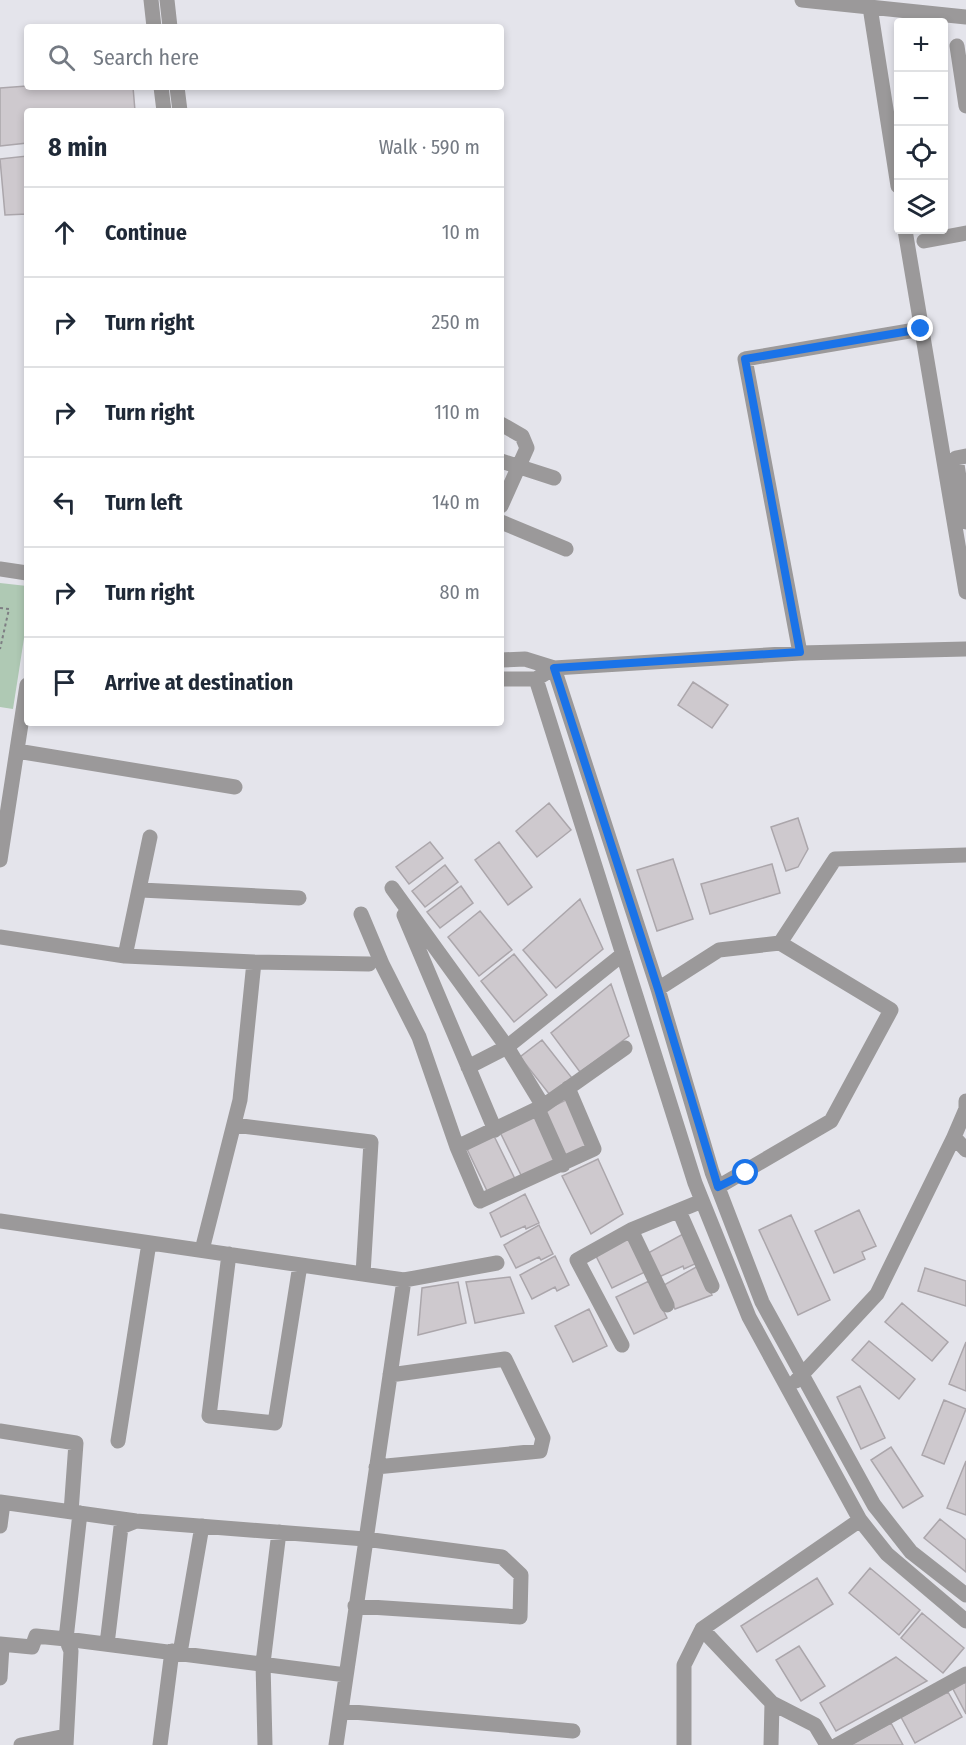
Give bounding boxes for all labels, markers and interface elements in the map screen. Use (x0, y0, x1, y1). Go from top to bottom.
map controls (894, 18, 948, 234)
button: + (894, 18, 948, 72)
search box (24, 24, 504, 90)
icon: search (45, 41, 78, 74)
text: Search here (93, 44, 199, 71)
button: − (894, 72, 948, 126)
button: locate (894, 126, 948, 180)
text: 8 min (48, 132, 107, 163)
text: Walk · 590 m (379, 135, 480, 159)
button: layers (894, 180, 948, 234)
icon: ahead (48, 216, 81, 249)
text: Continue (105, 219, 187, 246)
text: 10 m (442, 220, 480, 244)
icon: right (48, 306, 81, 339)
text: Turn right (105, 309, 194, 336)
text: 250 m (432, 310, 480, 334)
route end (907, 315, 933, 341)
icon: right (48, 396, 81, 429)
text: Turn right (105, 399, 194, 426)
text: 110 m (434, 400, 480, 424)
icon: left (48, 486, 81, 519)
text: Turn left (105, 489, 183, 516)
text: 140 m (432, 490, 480, 514)
icon: right (48, 576, 81, 609)
text: Turn right (105, 579, 194, 606)
text: 80 m (440, 580, 480, 604)
icon: arrive (48, 666, 81, 699)
text: Arrive at destination (105, 669, 293, 696)
route start (732, 1159, 758, 1185)

